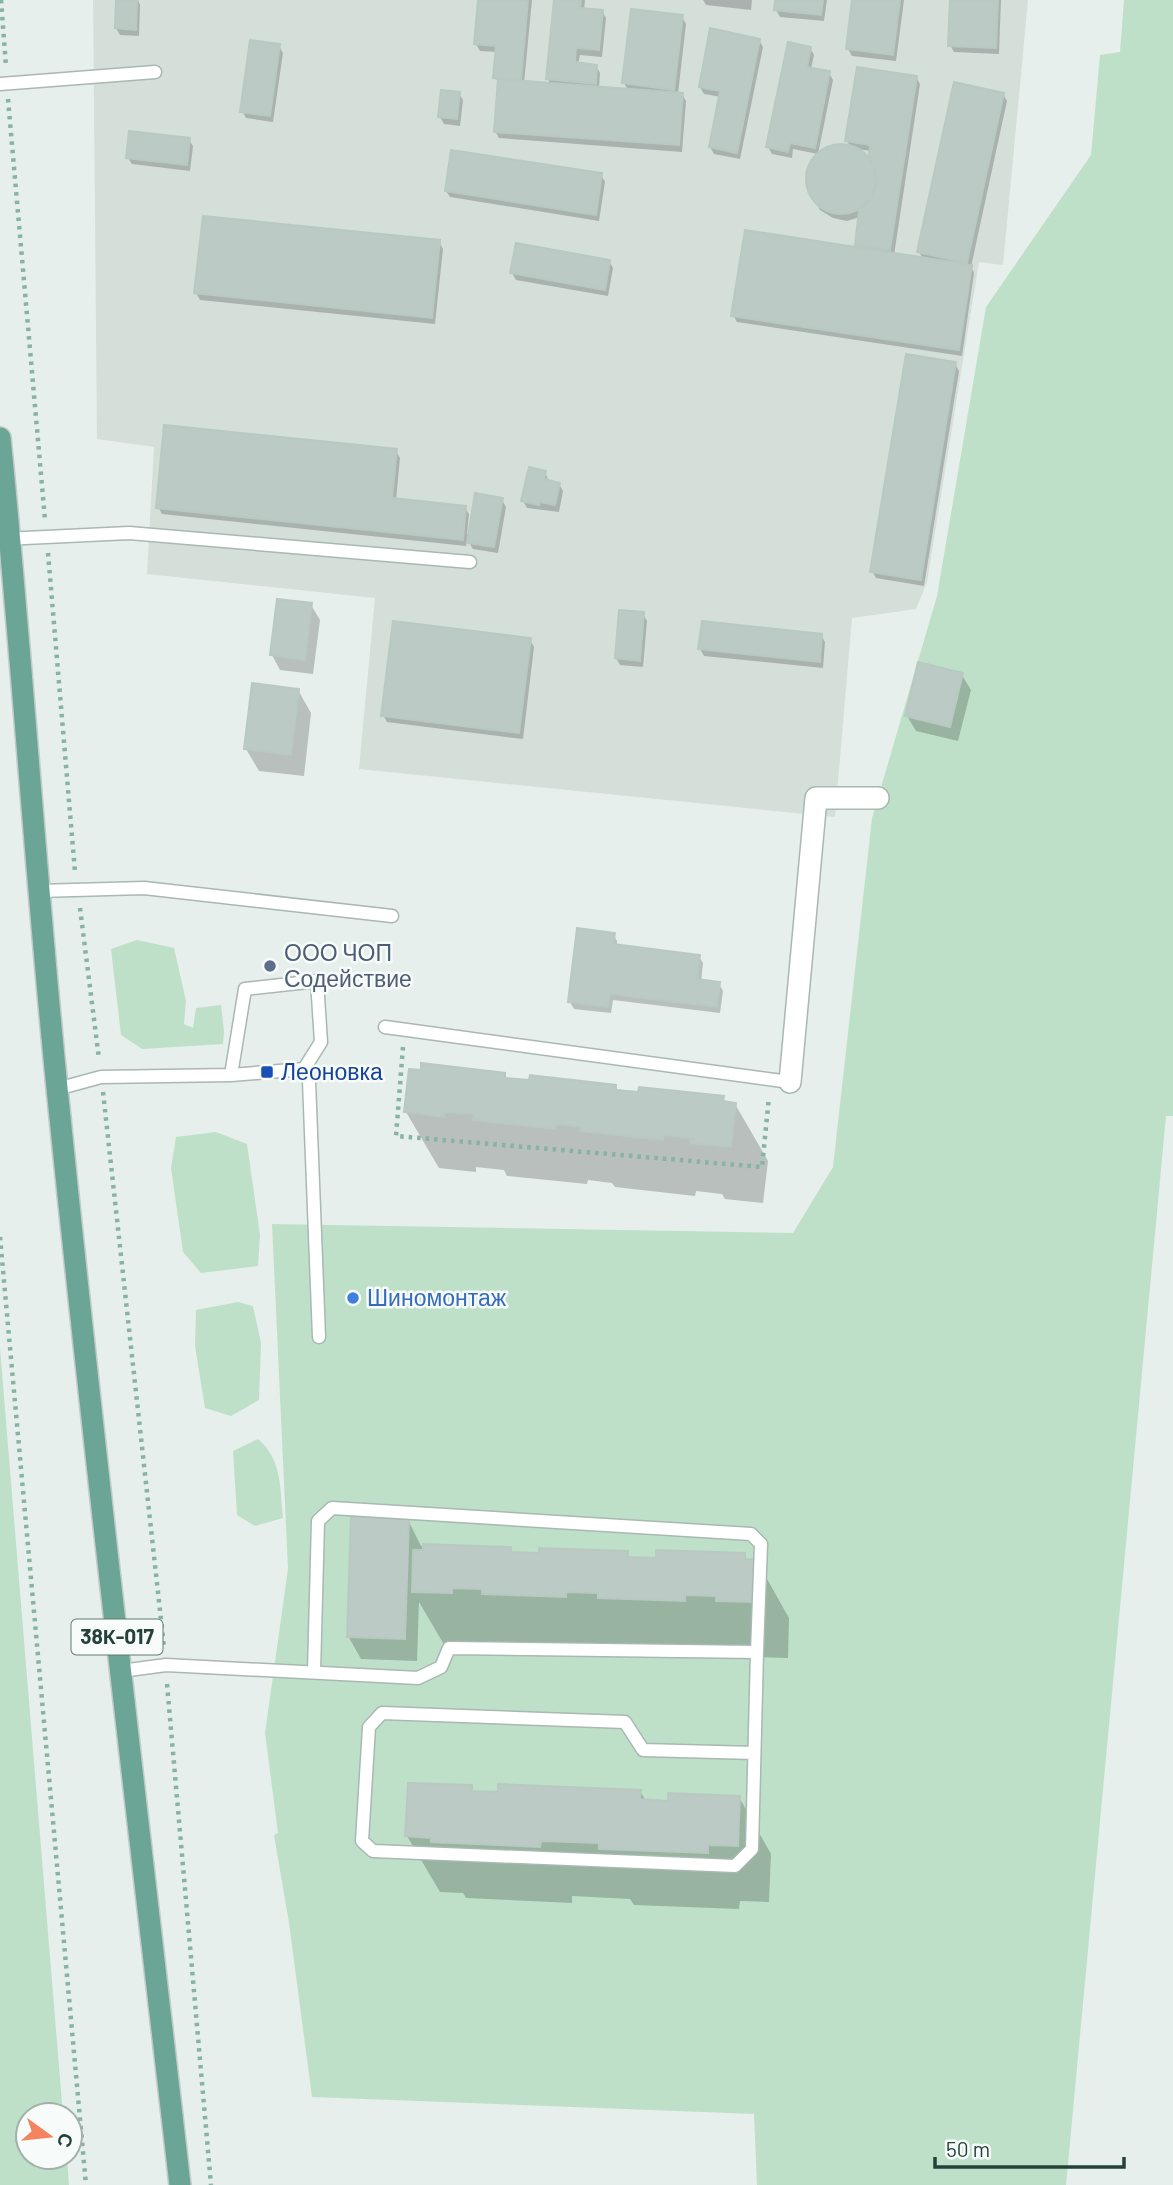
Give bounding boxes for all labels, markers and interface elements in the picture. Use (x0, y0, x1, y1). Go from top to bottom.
place label: ООО ЧОП Содействие (284, 938, 412, 992)
marker: ООО ЧОП Содействие (262, 958, 278, 974)
place label: Леоновка (281, 1057, 383, 1085)
marker: Леоновка (259, 1064, 275, 1080)
place label: Шиномонтаж (367, 1283, 507, 1311)
marker: Шиномонтаж (345, 1290, 361, 1306)
road number: 38К-017 (72, 1620, 162, 1654)
north arrow (14, 2101, 84, 2171)
scale bar (935, 2126, 1124, 2170)
text: С (53, 2131, 79, 2150)
text: 50 m (946, 2136, 990, 2161)

